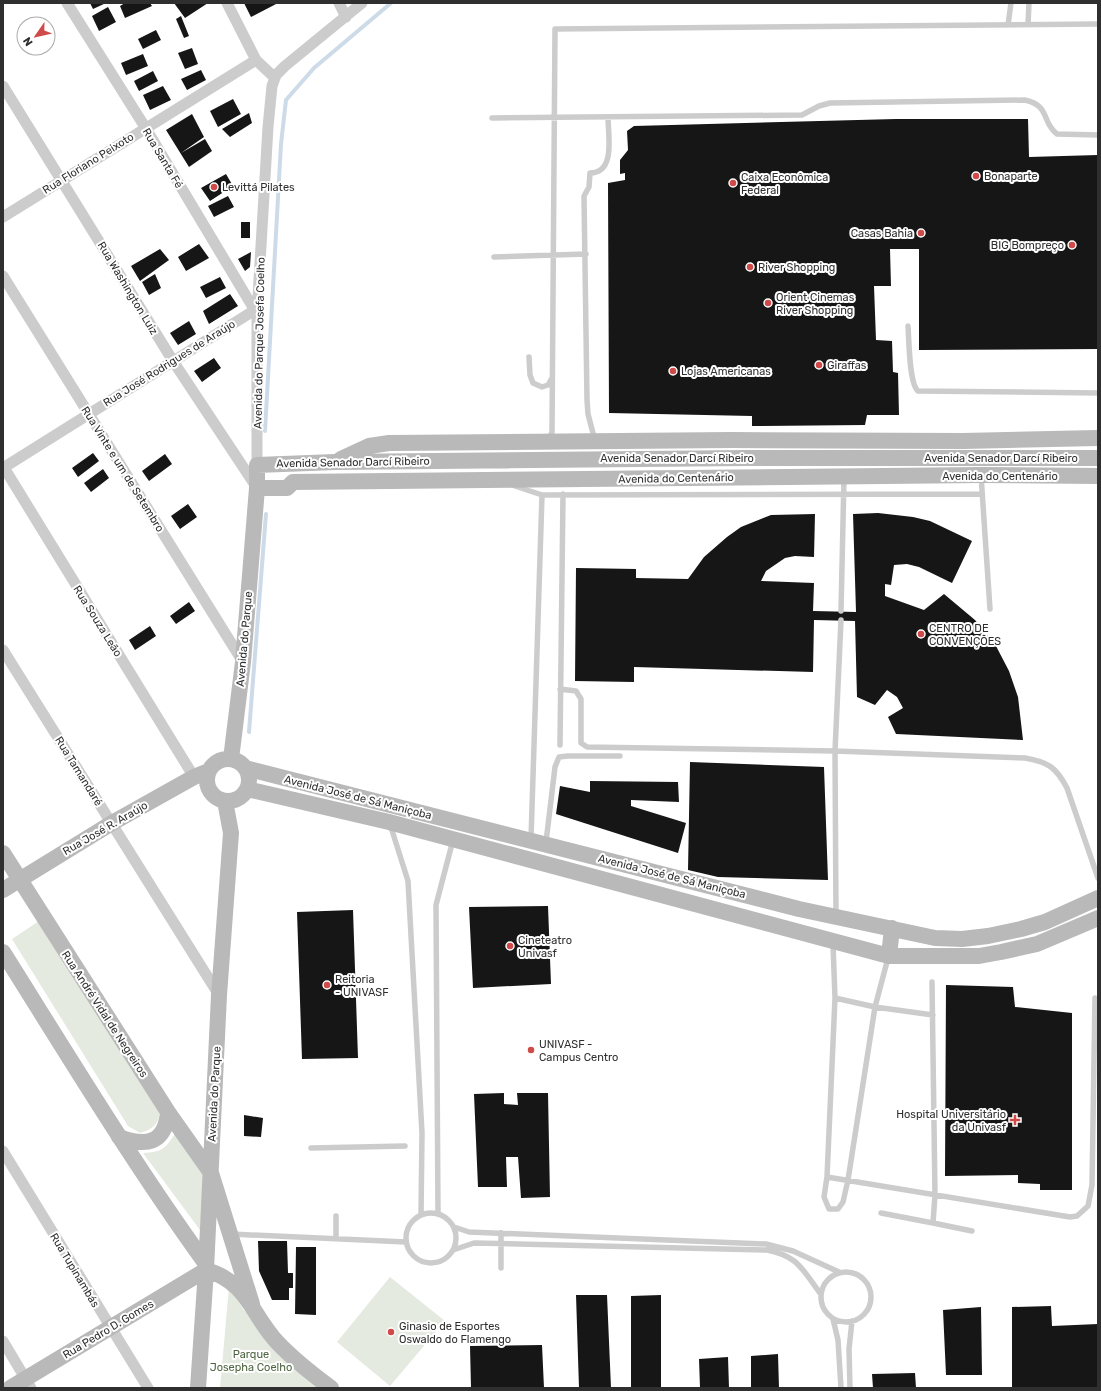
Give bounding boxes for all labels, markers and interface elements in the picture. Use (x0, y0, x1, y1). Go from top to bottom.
north arrow (16, 16, 56, 56)
text: N (20, 34, 36, 48)
street label: Rua Santa Fé (140, 126, 186, 191)
street label: Rua Floriano Peixoto (40, 130, 136, 197)
place label: Bonaparte (984, 170, 1038, 183)
place label: Caixa Econômica Federal (741, 171, 828, 197)
marker: Bonaparte (971, 171, 981, 181)
marker: Caixa Econômica Federal (728, 178, 738, 188)
place label: Levittá Pilates (222, 181, 295, 194)
marker: Levittá Pilates (209, 182, 219, 192)
place label: Casas Bahia (851, 227, 913, 240)
marker: Casas Bahia (916, 228, 926, 238)
street label: Rua Washington Luiz (95, 239, 161, 337)
place label: BIG Bompreço (991, 239, 1064, 252)
marker: BIG Bompreço (1067, 240, 1077, 250)
street label: Avenida do Parque Josefa Coelho (252, 257, 267, 429)
place label: River Shopping (758, 261, 835, 274)
marker: River Shopping (745, 262, 755, 272)
place label: Orient Cinemas River Shopping (776, 291, 855, 317)
marker: Orient Cinemas River Shopping (763, 298, 773, 308)
street label: Rua José Rodrigues de Araújo (101, 317, 238, 410)
place label: Giraffas (827, 359, 867, 372)
marker: Giraffas (814, 360, 824, 370)
place label: Lojas Americanas (681, 365, 771, 378)
marker: Lojas Americanas (668, 366, 678, 376)
street label: Rua Vinte e um de Setembro (79, 404, 167, 534)
street label: Avenida Senador Darcí Ribeiro (600, 452, 754, 465)
street label: Avenida Senador Darcí Ribeiro (924, 452, 1078, 465)
street label: Avenida Senador Darcí Ribeiro (276, 455, 430, 470)
street label: Avenida do Centenário (942, 470, 1058, 483)
street label: Avenida do Centenário (618, 471, 734, 486)
street label: Rua Souza Leão (71, 583, 125, 659)
street label: Avenida do Parque (234, 591, 255, 687)
place label: CENTRO DE CONVENÇÕES (929, 622, 1001, 648)
marker: CENTRO DE CONVENÇÕES (916, 629, 926, 639)
street label: Rua Tamandaré (52, 734, 105, 808)
street label: Avenida José de Sá Maniçoba (283, 773, 433, 822)
street label: Rua José R. Araújo (60, 799, 150, 858)
street label: Avenida José de Sá Maniçoba (597, 852, 747, 901)
place label: Cineteatro Univasf (518, 934, 572, 960)
marker: Cineteatro Univasf (505, 941, 515, 951)
street label: Rua André Vidal de Negreiros (59, 949, 151, 1080)
place label: Reitoria - UNIVASF (335, 973, 389, 999)
marker: Reitoria - UNIVASF (322, 980, 332, 990)
place label: UNIVASF - Campus Centro (539, 1038, 618, 1064)
marker: UNIVASF - Campus Centro (526, 1045, 536, 1055)
street label: Avenida do Parque (206, 1046, 223, 1142)
place label: Hospital Universitário da Univasf (896, 1108, 1007, 1134)
marker: Hospital Universitário da Univasf (1009, 1114, 1021, 1126)
street label: Rua Tupinambás (47, 1231, 102, 1310)
street label: Rua Pedro D. Gomes (61, 1297, 156, 1362)
place label: Ginasio de Esportes Oswaldo do Flamengo (399, 1320, 511, 1346)
marker: Ginasio de Esportes Oswaldo do Flamengo (386, 1327, 396, 1337)
park label: Parque Josepha Coelho (210, 1348, 292, 1374)

